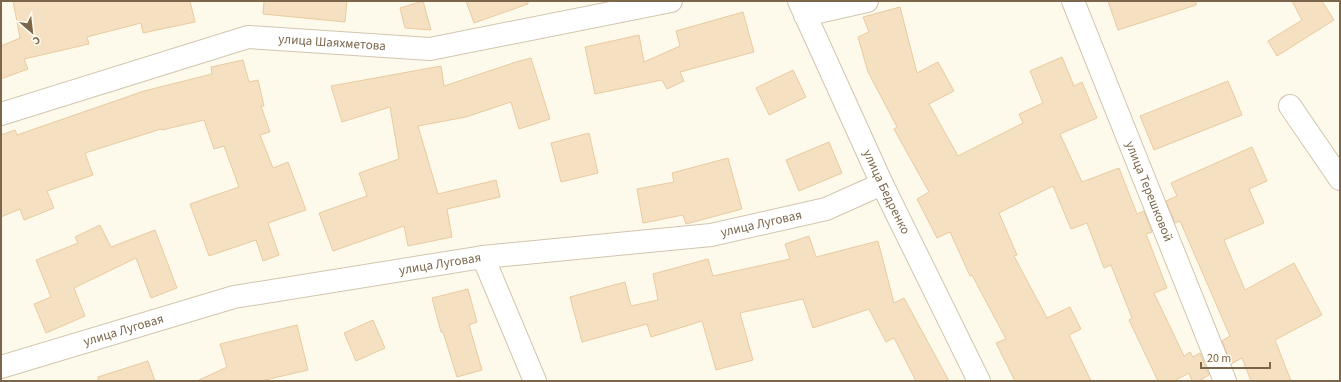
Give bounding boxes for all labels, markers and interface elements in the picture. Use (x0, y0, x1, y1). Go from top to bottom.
north arrow (12, 12, 52, 52)
street label: улица Шаяхметова (278, 30, 386, 55)
text: С (30, 32, 43, 49)
street label: улица Терешковой (1121, 138, 1177, 244)
street label: улица Бедренко (859, 147, 914, 237)
street label: улица Луговая (719, 206, 804, 242)
street label: улица Луговая (398, 248, 482, 279)
street label: улица Луговая (81, 310, 166, 351)
scale bar (1201, 344, 1270, 370)
text: 20 m (1207, 350, 1231, 367)

